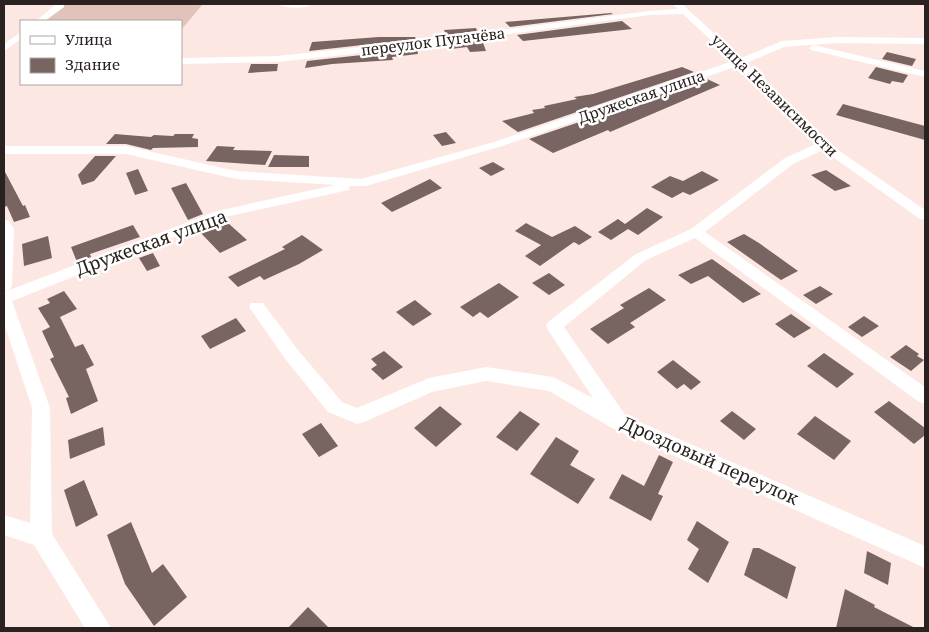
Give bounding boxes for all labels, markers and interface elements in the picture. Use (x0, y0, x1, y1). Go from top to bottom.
legend (20, 20, 182, 85)
street label: переулок Пугачёва (360, 22, 506, 60)
text: Улица (65, 29, 113, 49)
street label: улица Независимости (708, 29, 842, 161)
text: Здание (65, 54, 120, 74)
street label: Дружеская улица (575, 65, 707, 127)
street label: Дружеская улица (72, 203, 230, 281)
street label: Дроздовый переулок (618, 410, 803, 510)

